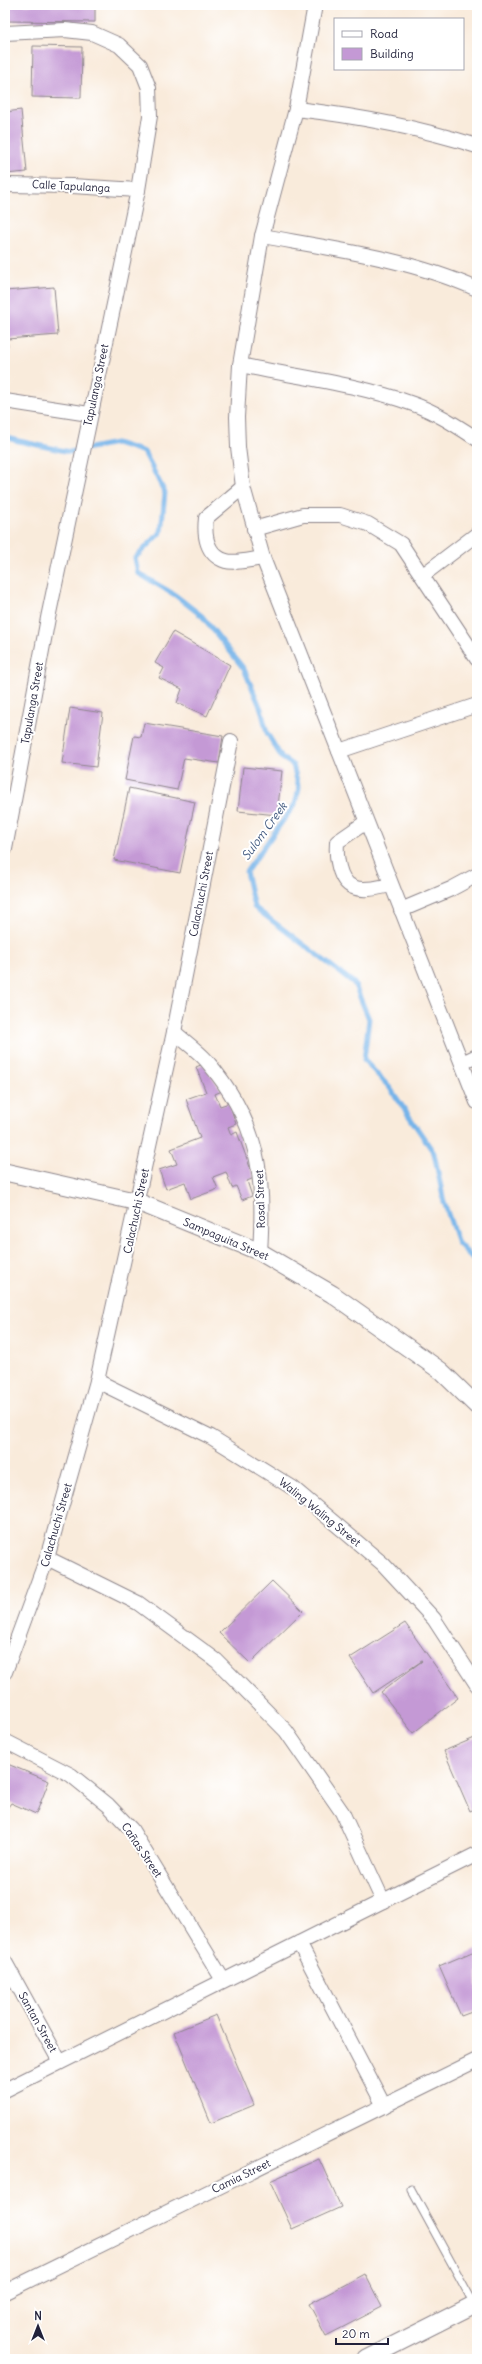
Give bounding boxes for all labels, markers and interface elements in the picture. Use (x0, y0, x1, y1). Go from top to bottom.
legend (334, 18, 464, 70)
text: Road (370, 26, 398, 41)
text: Building (370, 46, 414, 61)
street label: Calle Tapulanga (31, 177, 111, 195)
street label: Tapulanga Street (80, 342, 112, 427)
street label: Tapulanga Street (18, 660, 46, 745)
water label: Sulom Creek (238, 798, 291, 863)
street label: Calachuchi Street (186, 850, 216, 938)
street label: Calachuchi Street (120, 1167, 152, 1255)
street label: Rosal Street (252, 1169, 268, 1229)
street label: Sampaguita Street (181, 1215, 271, 1263)
street label: Waling Waling Street (276, 1475, 364, 1549)
street label: Calachuchi Street (37, 1481, 75, 1569)
street label: Cañas Street (119, 1820, 166, 1880)
street label: Santan Street (16, 1989, 61, 2055)
street label: Camia Street (209, 2156, 273, 2196)
north arrow (18, 2306, 58, 2346)
text: N (34, 2309, 42, 2323)
scale bar (336, 2320, 388, 2346)
text: 20 m (342, 2326, 370, 2341)

